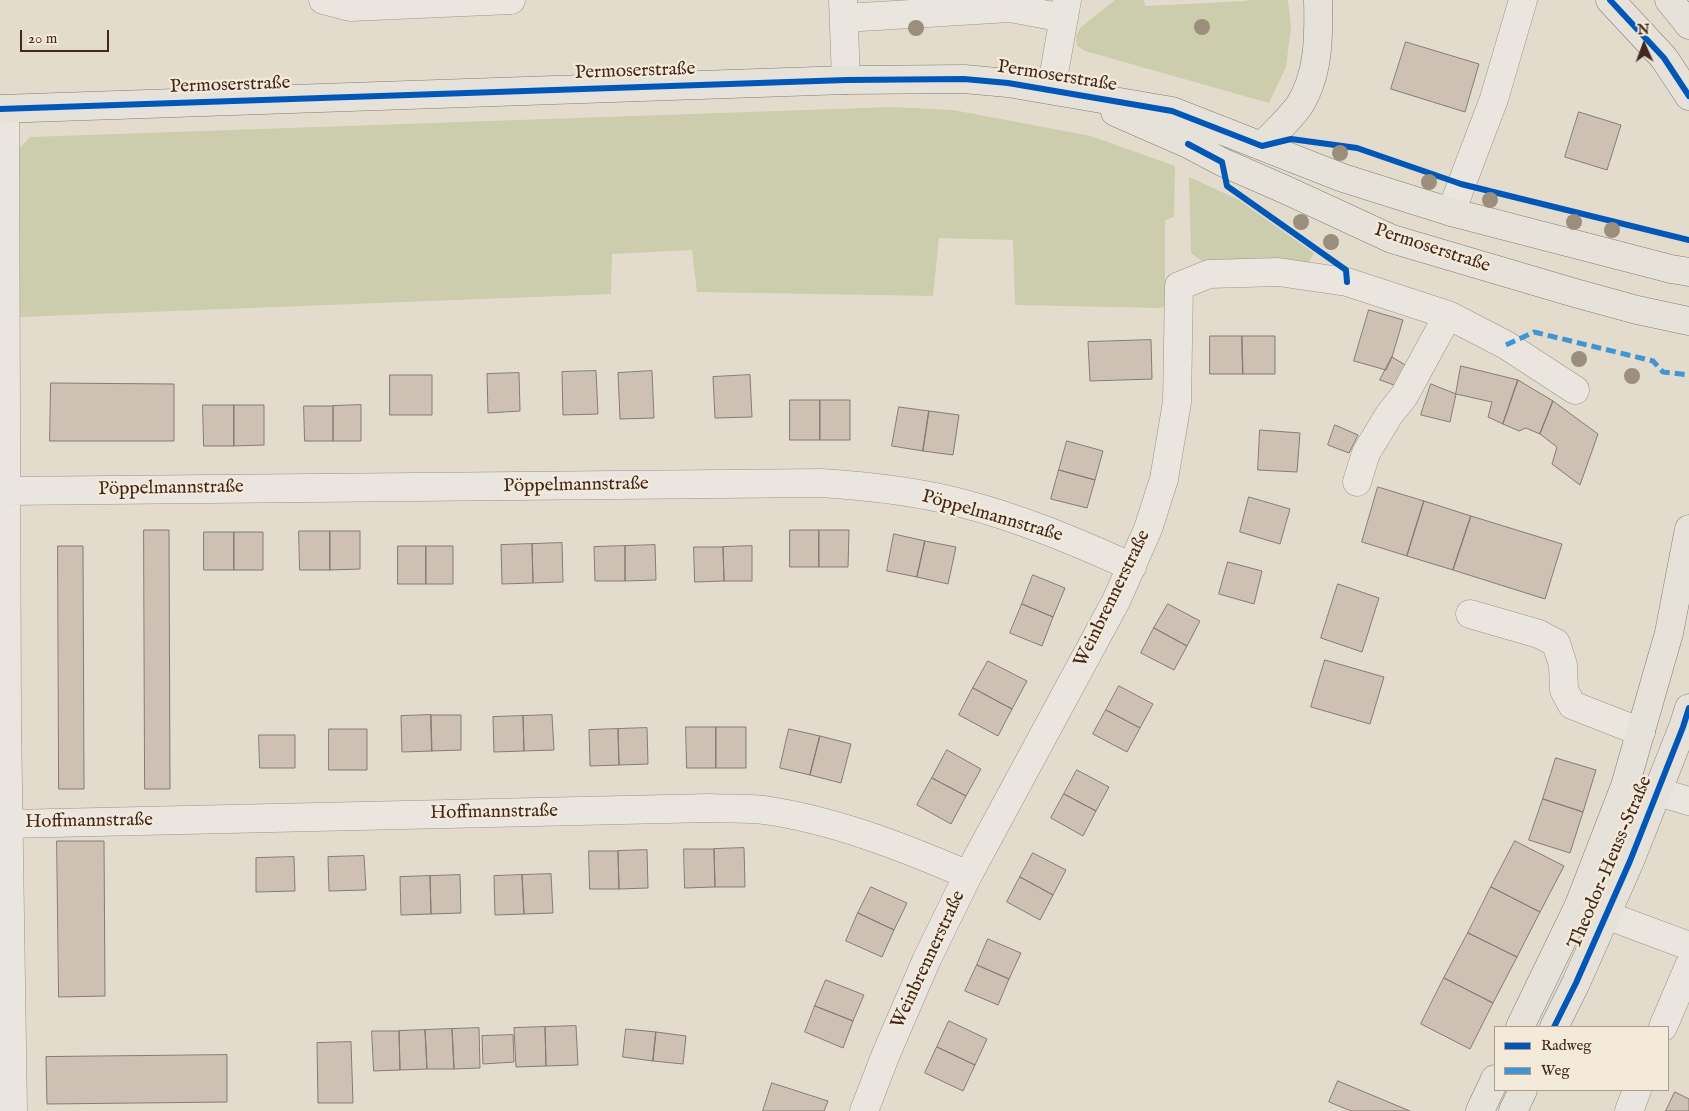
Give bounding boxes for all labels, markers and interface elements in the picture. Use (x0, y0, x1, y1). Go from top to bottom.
scale bar (22, 20, 111, 52)
north arrow (1619, 20, 1669, 70)
text: N (1637, 21, 1650, 39)
text: 20 m (28, 29, 57, 48)
street label: Permoserstraße (996, 56, 1118, 98)
street label: Permoserstraße (574, 59, 696, 85)
street label: Permoserstraße (169, 73, 291, 99)
street label: Permoserstraße (1371, 220, 1493, 278)
street label: Pöppelmannstraße (503, 473, 649, 499)
street label: Pöppelmannstraße (98, 476, 244, 502)
street label: Pöppelmannstraße (919, 486, 1065, 548)
street label: Weinbrennerstraße (1070, 527, 1156, 671)
street label: Theodor-Heuss-Straße (1564, 773, 1658, 953)
street label: Hoffmannstraße (430, 800, 558, 826)
street label: Hoffmannstraße (25, 809, 153, 835)
street label: Weinbrennerstraße (887, 887, 971, 1033)
legend (1494, 1026, 1669, 1091)
text: Radweg (1541, 1036, 1592, 1055)
text: Weg (1541, 1061, 1570, 1080)

